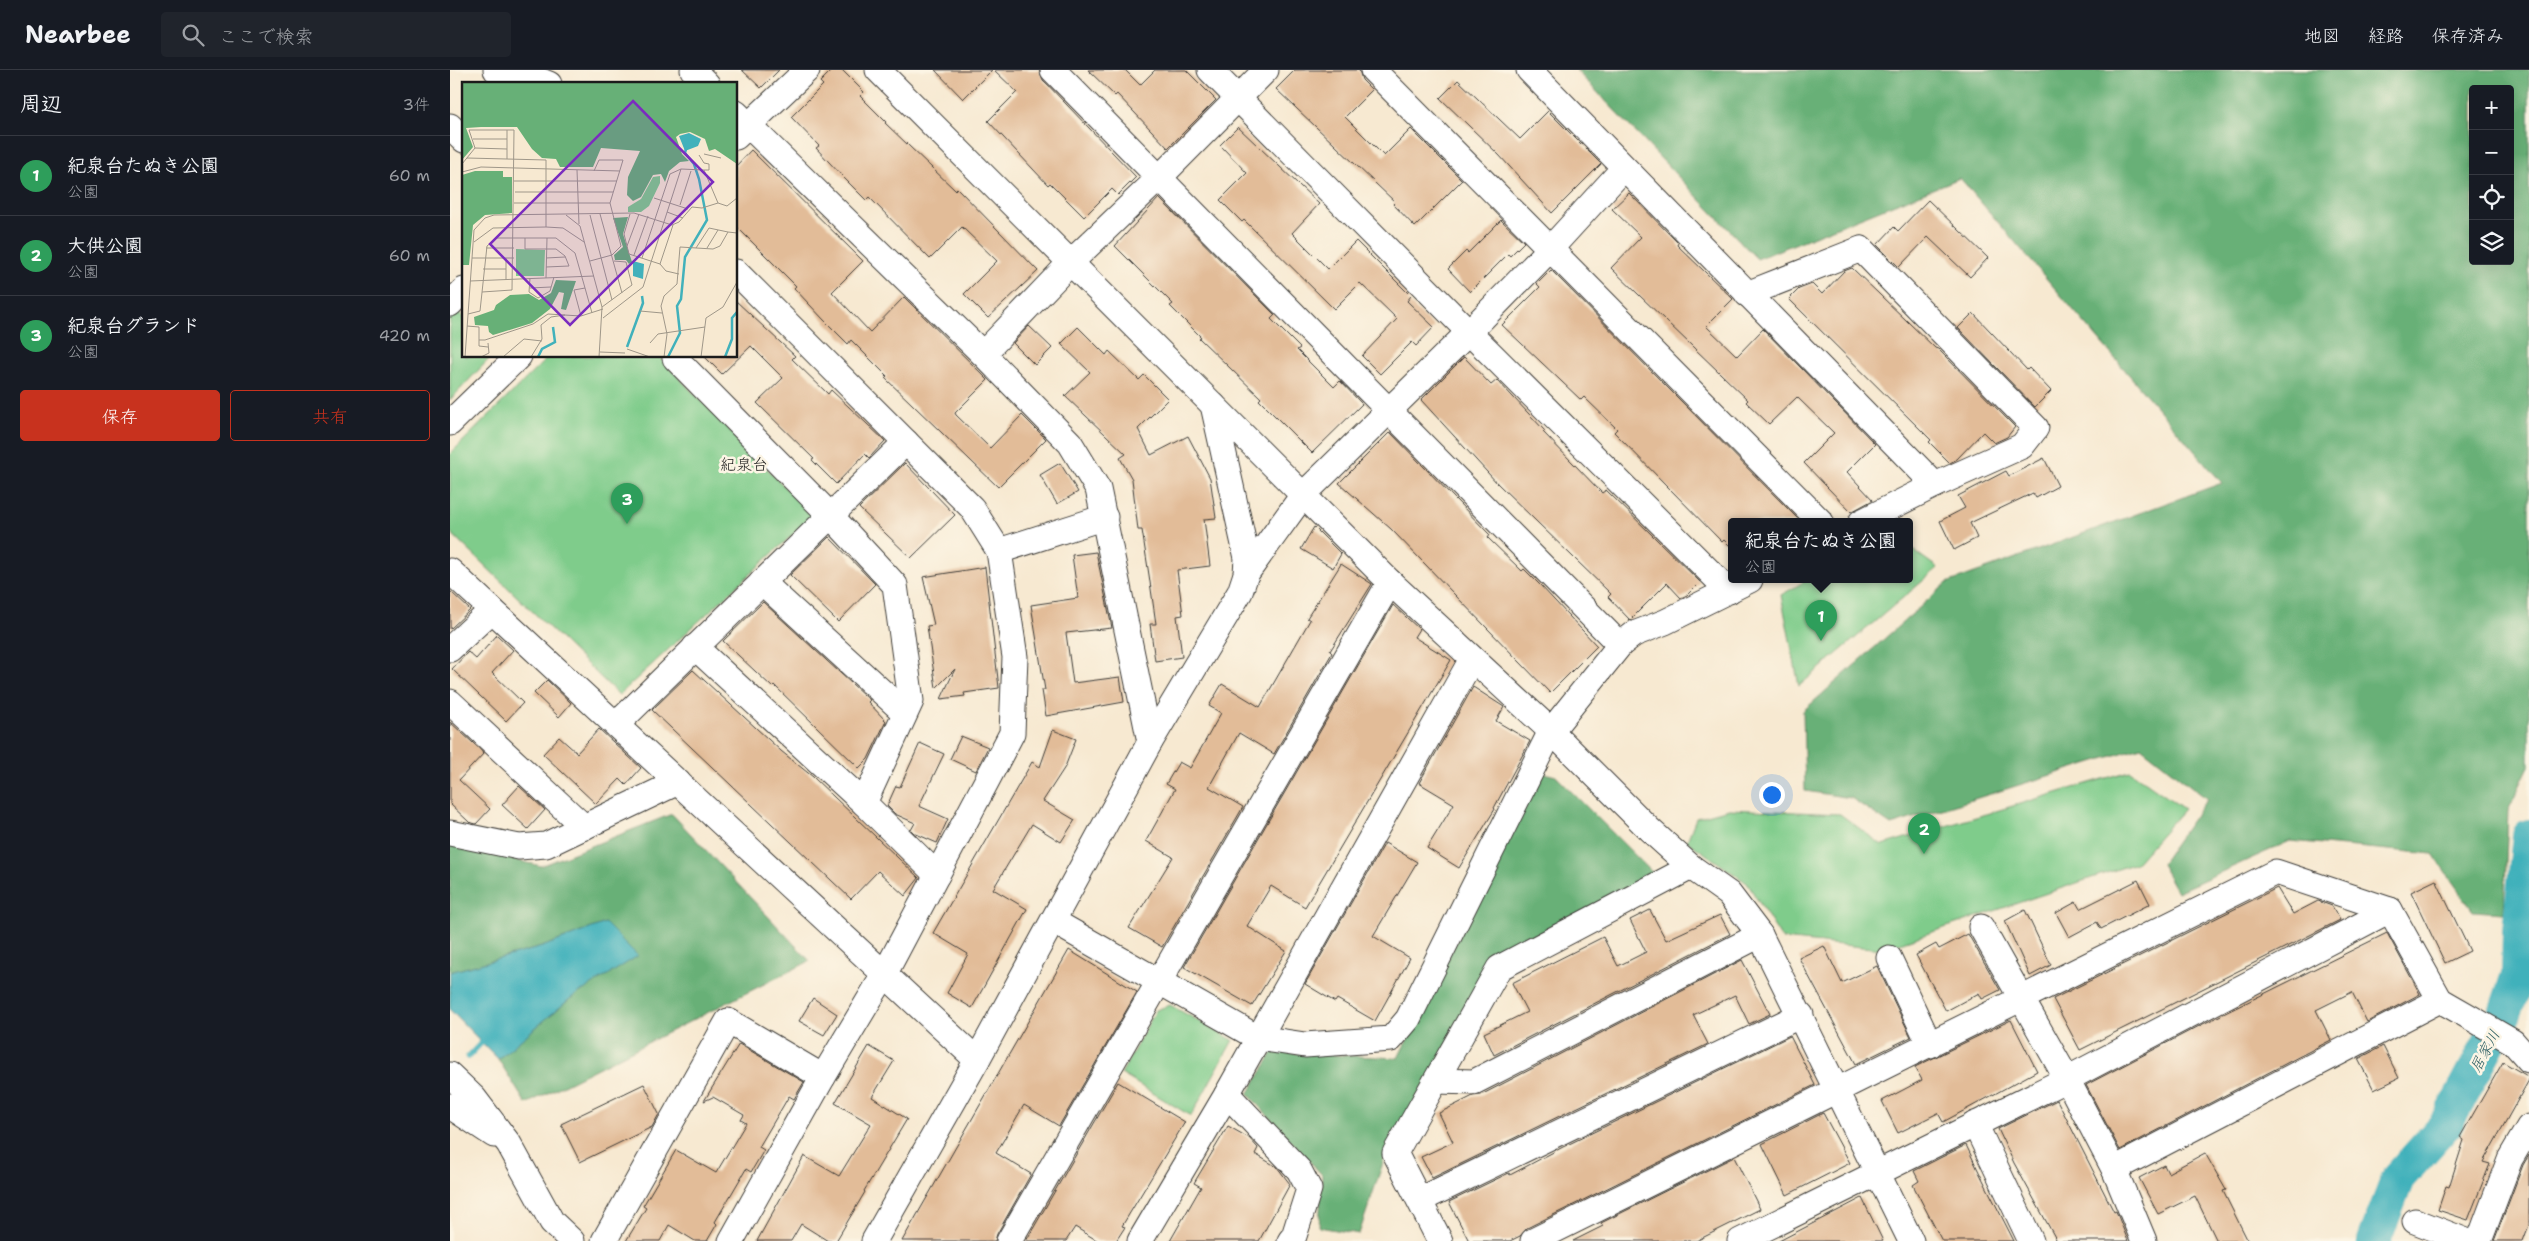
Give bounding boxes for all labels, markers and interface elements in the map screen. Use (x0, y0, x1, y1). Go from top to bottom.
search box (161, 12, 511, 57)
text: Nearbee (25, 19, 131, 51)
icon: search (179, 21, 207, 49)
text: ここで検索 (219, 24, 314, 49)
text: 地図 (2304, 24, 2340, 48)
text: 経路 (2368, 24, 2404, 48)
text: 保存済み (2432, 24, 2504, 48)
inset map (462, 82, 738, 358)
map controls (2469, 85, 2514, 265)
button: + (2469, 85, 2514, 130)
text: 周辺 (20, 90, 62, 118)
text: 3件 (403, 94, 430, 115)
button: − (2469, 130, 2514, 175)
text: 紀泉台たぬき公園 (67, 153, 219, 178)
text: 1 (32, 165, 40, 186)
text: 60 m (389, 165, 430, 186)
button: locate (2469, 175, 2514, 220)
text: 公園 (67, 181, 99, 202)
button: layers (2469, 220, 2514, 265)
text: 大供公園 (67, 233, 143, 258)
text: 2 (30, 245, 42, 266)
text: 60 m (389, 245, 430, 266)
text: 公園 (67, 261, 99, 282)
text: 紀泉台グランド (67, 313, 200, 338)
text: 3 (30, 325, 42, 346)
text: 420 m (379, 325, 430, 346)
text: 公園 (67, 341, 99, 362)
button: 保存 (20, 390, 220, 441)
button: 共有 (230, 390, 430, 441)
district label: 紀泉台 (720, 454, 768, 475)
pin: 3 (611, 483, 643, 524)
popup (1728, 518, 1913, 583)
text: 紀泉台たぬき公園 (1744, 528, 1897, 553)
text: 公園 (1744, 556, 1777, 577)
pin: 1 (1805, 600, 1837, 641)
your location (1759, 782, 1785, 808)
pin: 2 (1908, 813, 1940, 854)
water label: 居家川 (2466, 1026, 2504, 1076)

